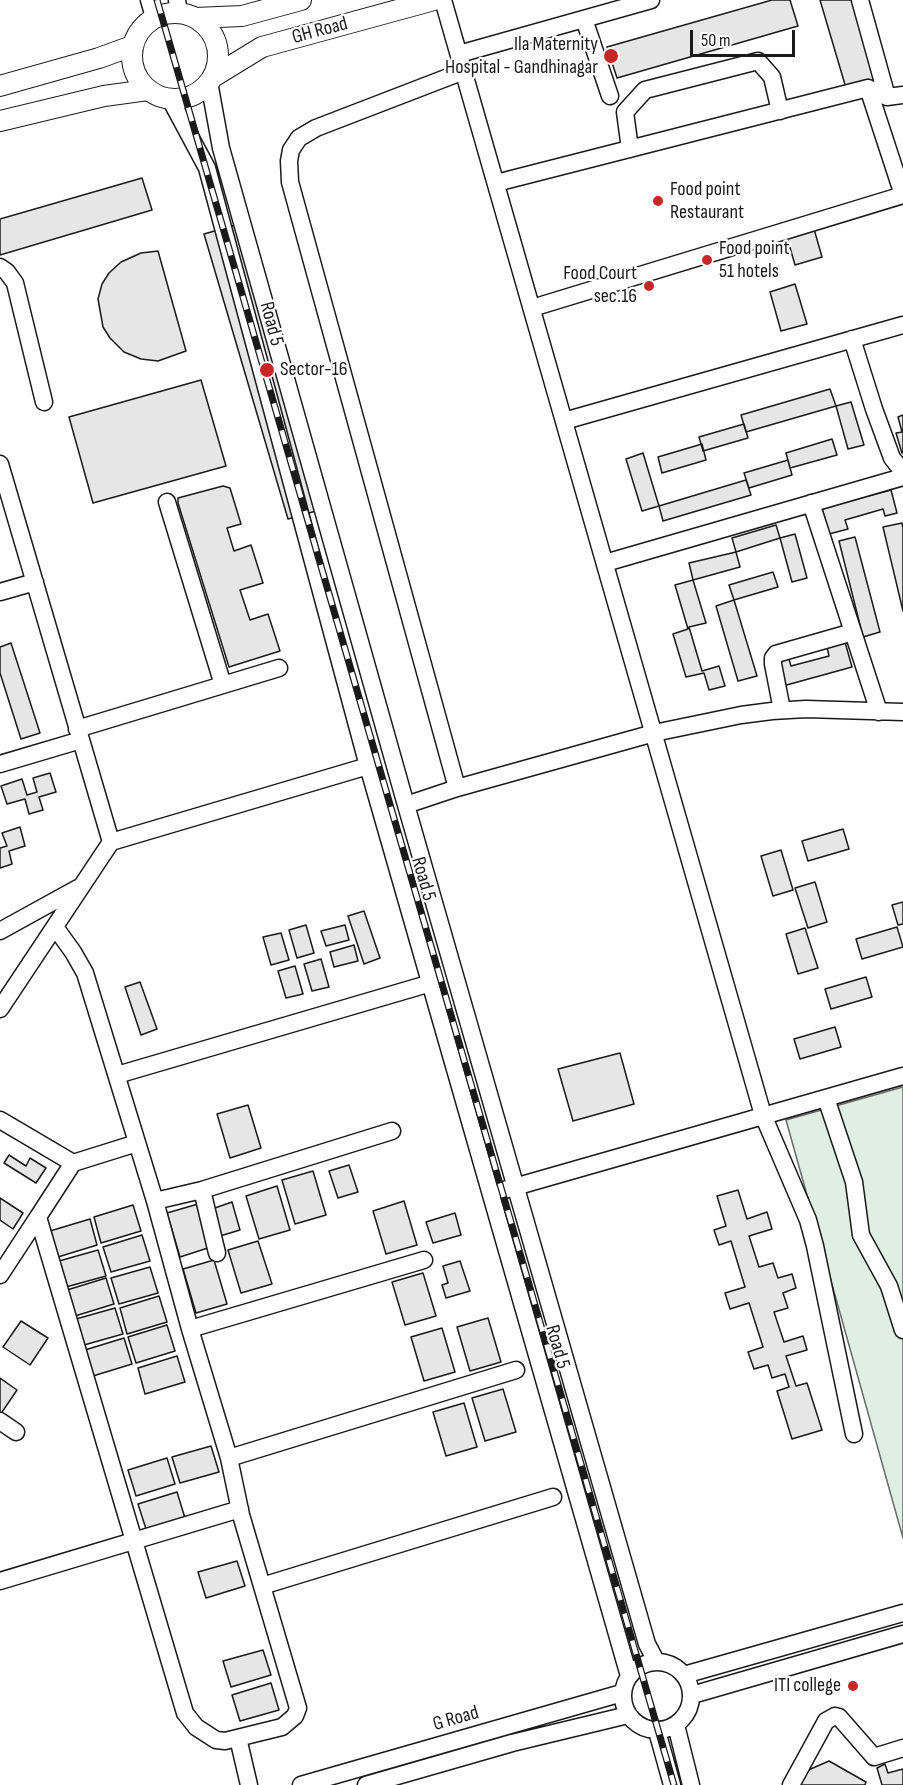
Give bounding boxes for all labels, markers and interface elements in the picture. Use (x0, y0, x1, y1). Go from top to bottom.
street label: GH Road (290, 12, 350, 50)
scale bar (693, 18, 798, 56)
text: 50 m (701, 30, 731, 51)
place label: Ila Maternity Hospital - Gandhinagar (445, 33, 598, 80)
marker: Ila Maternity Hospital - Gandhinagar (602, 47, 620, 65)
place label: Food point Restaurant (670, 178, 744, 225)
marker: Food point Restaurant (651, 194, 665, 208)
place label: Food point 51 hotels (719, 237, 790, 284)
marker: Food point 51 hotels (700, 253, 714, 267)
place label: Food Court sec.16 (563, 262, 637, 309)
marker: Food Court sec.16 (642, 279, 656, 293)
street label: Road 5 (254, 299, 288, 349)
place label: Sector-16 (280, 358, 347, 382)
marker: Sector-16 (258, 361, 276, 379)
street label: Road 5 (405, 854, 441, 904)
street label: Road 5 (539, 1322, 575, 1372)
place label: ITI college (774, 1674, 841, 1698)
marker: ITI college (846, 1679, 860, 1693)
street label: G Road (430, 1701, 482, 1737)

